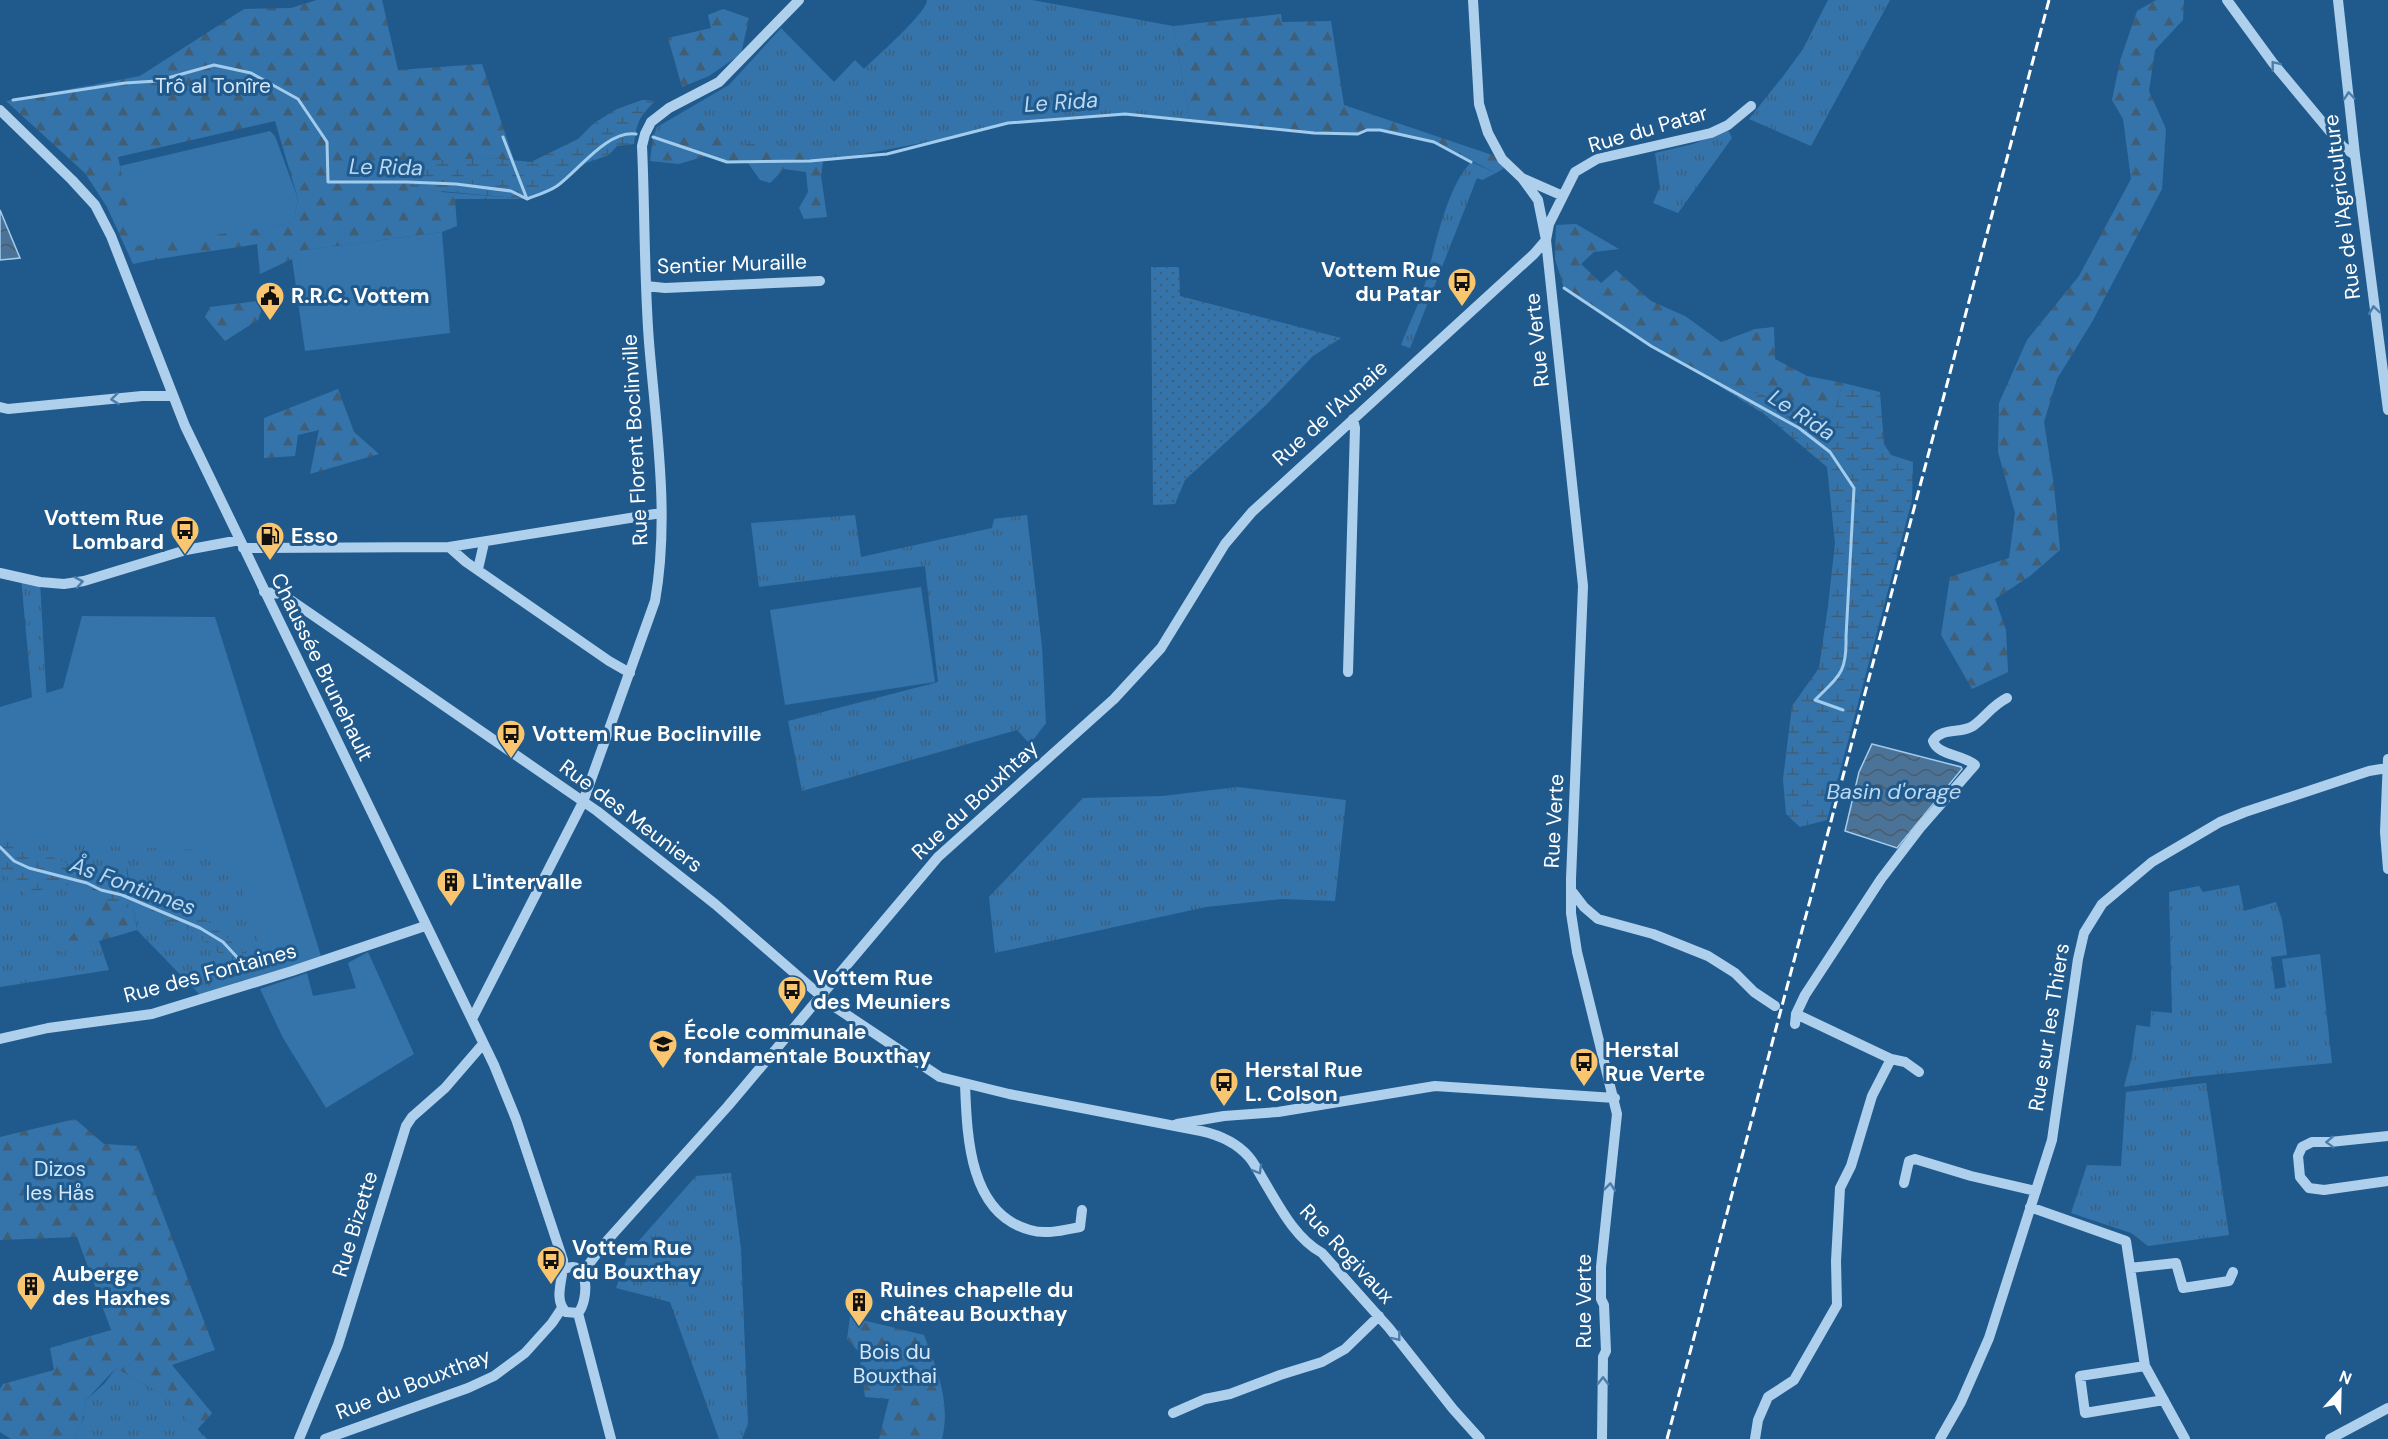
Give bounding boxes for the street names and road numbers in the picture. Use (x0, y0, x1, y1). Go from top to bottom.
street label: Rue du Patar (1585, 99, 1711, 159)
street label: Rue de l'Agriculture (2317, 113, 2367, 301)
street label: Sentier Muraille (657, 247, 807, 281)
street label: Rue Verte (1518, 292, 1556, 388)
street label: Rue Florent Boclinville (615, 334, 655, 546)
street label: Rue de l'Aunaie (1267, 354, 1394, 472)
street label: Chaussée Brunehault (264, 568, 380, 766)
street label: Rue du Bouxhtay (906, 734, 1045, 866)
street label: Rue des Meuniers (554, 753, 708, 879)
street label: Rue Verte (1538, 773, 1570, 869)
street label: Rue des Fontaines (121, 936, 299, 1010)
street label: Rue sur les Thiers (2022, 941, 2076, 1113)
street label: Rue Bizette (326, 1168, 384, 1280)
street label: Rue Rogivaux (1293, 1198, 1401, 1310)
street label: Rue Verte (1570, 1254, 1598, 1348)
street label: Rue du Bouxthay (332, 1342, 495, 1426)

